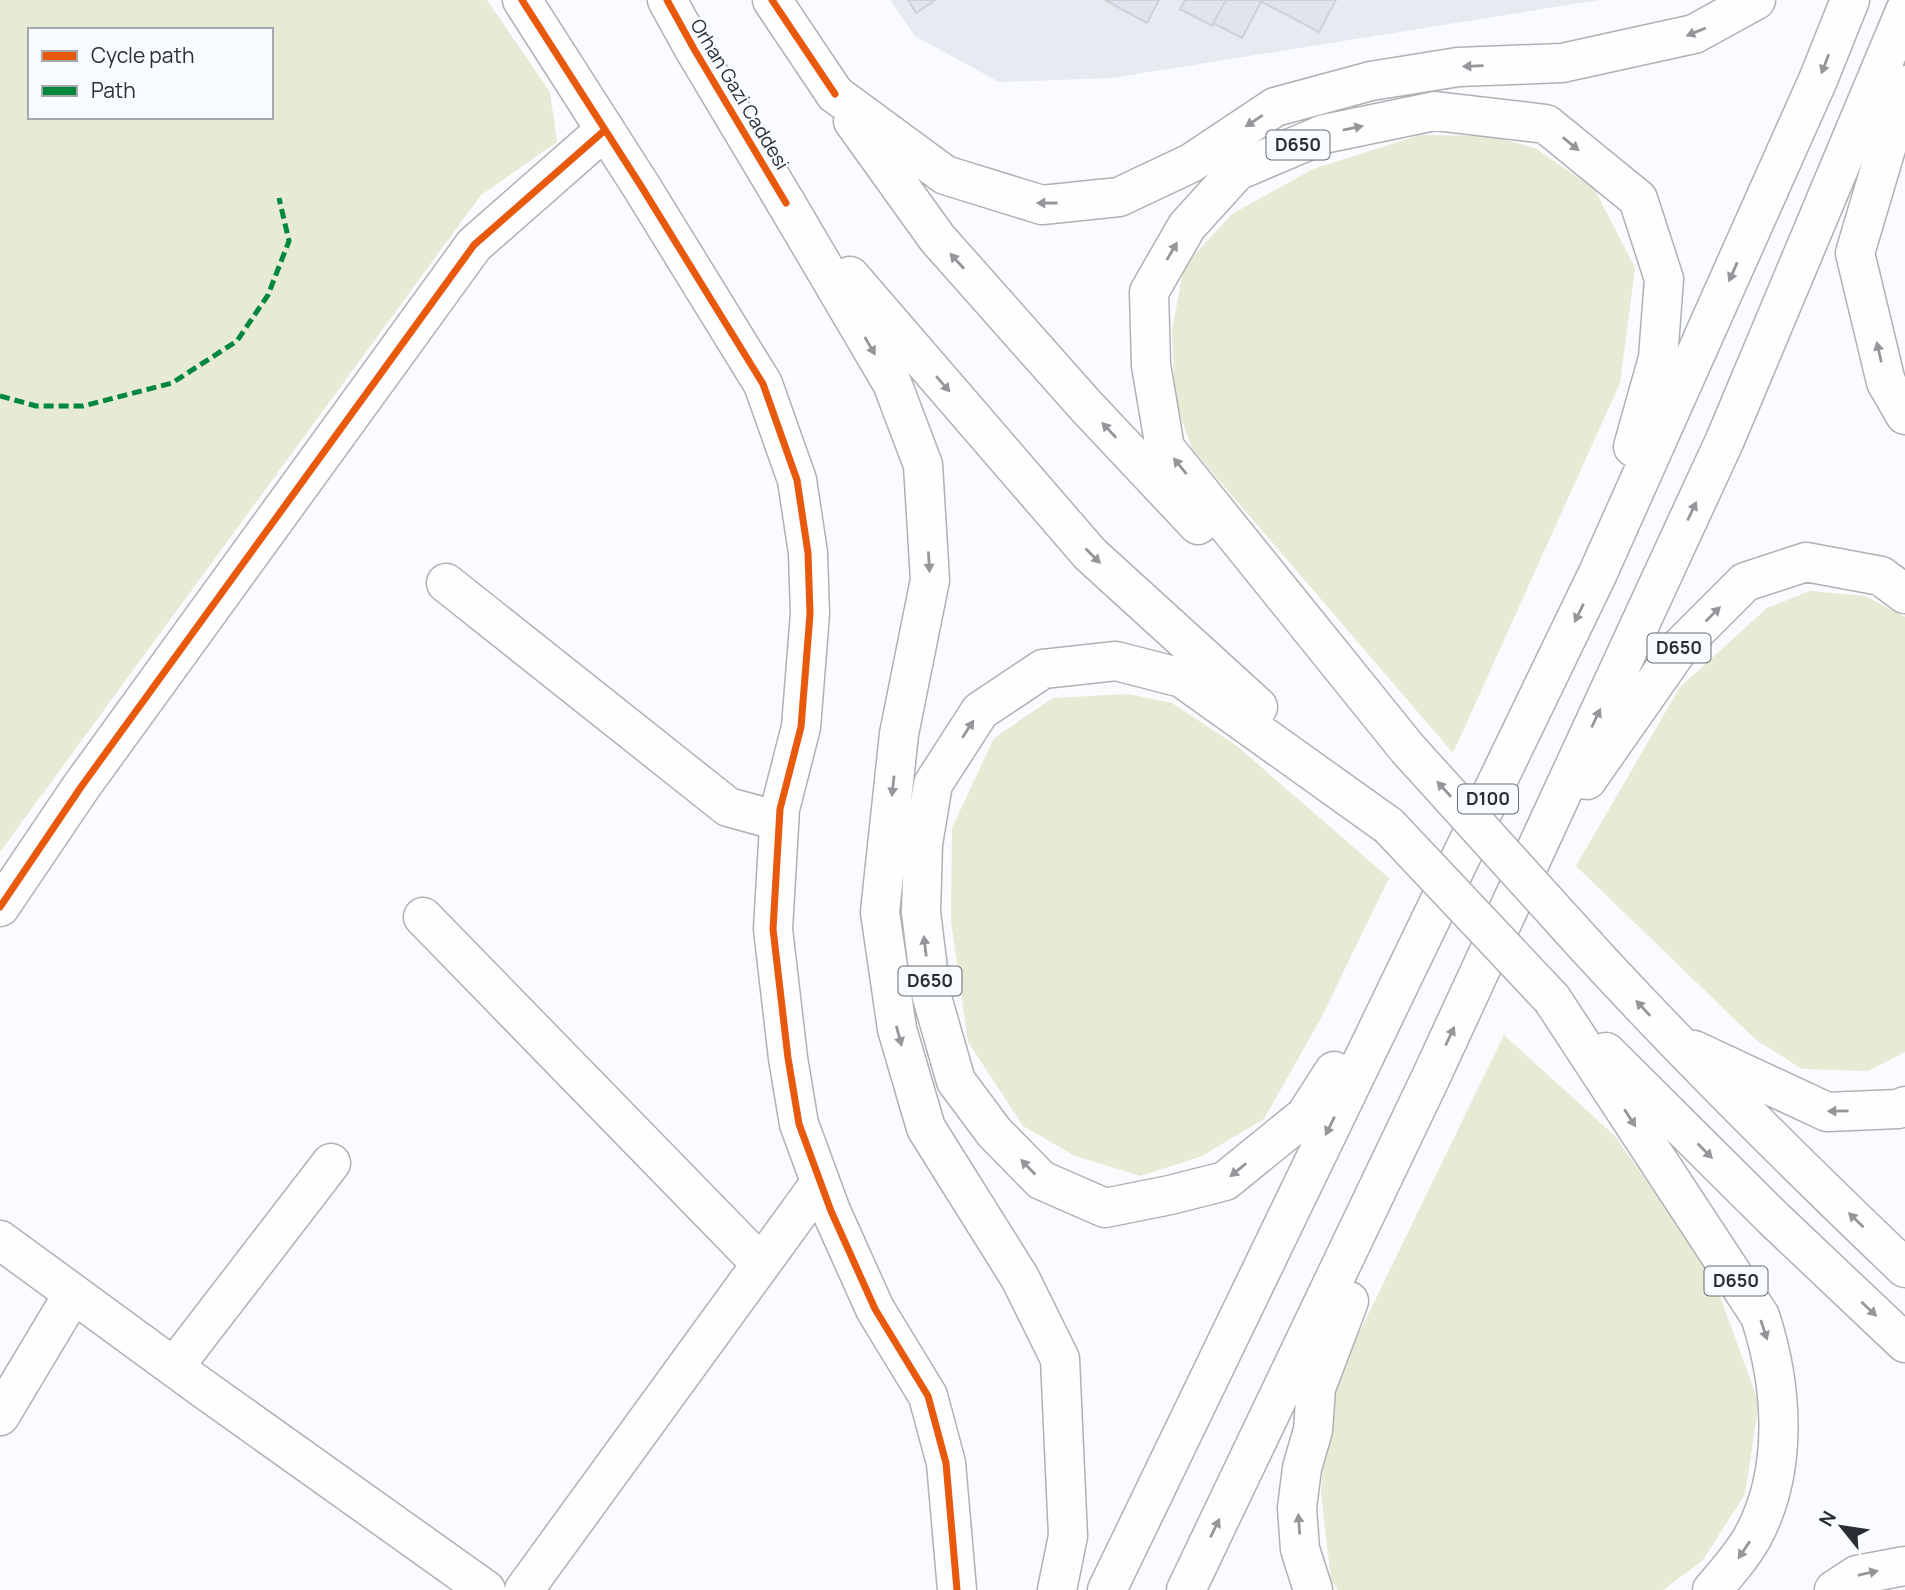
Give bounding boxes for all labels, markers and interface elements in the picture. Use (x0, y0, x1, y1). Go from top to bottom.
street label: Orhan Gazi Caddesi (685, 14, 795, 174)
one-way arrow (1686, 26, 1707, 37)
legend (28, 28, 273, 119)
text: Cycle path (91, 41, 194, 69)
one-way arrow (1819, 53, 1830, 74)
one-way arrow (1461, 61, 1483, 72)
text: Path (91, 76, 136, 104)
one-way arrow (1245, 114, 1263, 128)
one-way arrow (1342, 122, 1364, 133)
road number: D650 (1266, 130, 1330, 160)
one-way arrow (1562, 136, 1579, 151)
one-way arrow (1036, 197, 1058, 209)
one-way arrow (1166, 242, 1178, 261)
one-way arrow (950, 253, 966, 270)
one-way arrow (1727, 261, 1738, 282)
one-way arrow (864, 337, 877, 356)
one-way arrow (1873, 341, 1884, 363)
one-way arrow (935, 375, 951, 393)
one-way arrow (1101, 422, 1118, 439)
one-way arrow (1173, 458, 1188, 475)
one-way arrow (1686, 501, 1698, 521)
one-way arrow (1084, 547, 1101, 564)
one-way arrow (923, 551, 934, 573)
one-way arrow (1573, 603, 1584, 623)
one-way arrow (1705, 605, 1722, 622)
road number: D650 (1648, 634, 1710, 662)
one-way arrow (1591, 707, 1602, 728)
one-way arrow (961, 720, 974, 739)
one-way arrow (888, 775, 899, 797)
one-way arrow (1437, 780, 1452, 797)
road number: D100 (1458, 784, 1518, 814)
one-way arrow (920, 935, 931, 957)
road number: D650 (898, 966, 962, 996)
one-way arrow (1635, 1000, 1651, 1017)
one-way arrow (894, 1025, 905, 1047)
one-way arrow (1445, 1025, 1456, 1046)
one-way arrow (1826, 1105, 1848, 1117)
one-way arrow (1623, 1109, 1637, 1127)
one-way arrow (1324, 1116, 1336, 1136)
one-way arrow (1696, 1142, 1713, 1158)
one-way arrow (1021, 1159, 1037, 1176)
one-way arrow (1230, 1163, 1248, 1178)
one-way arrow (1848, 1213, 1865, 1229)
road number: D650 (1704, 1266, 1768, 1296)
one-way arrow (1860, 1300, 1877, 1316)
one-way arrow (1760, 1320, 1770, 1341)
north arrow (1807, 1492, 1877, 1562)
text: N (1813, 1506, 1842, 1531)
one-way arrow (1293, 1512, 1304, 1534)
one-way arrow (1210, 1518, 1221, 1538)
one-way arrow (1737, 1541, 1751, 1559)
one-way arrow (1857, 1568, 1879, 1579)

